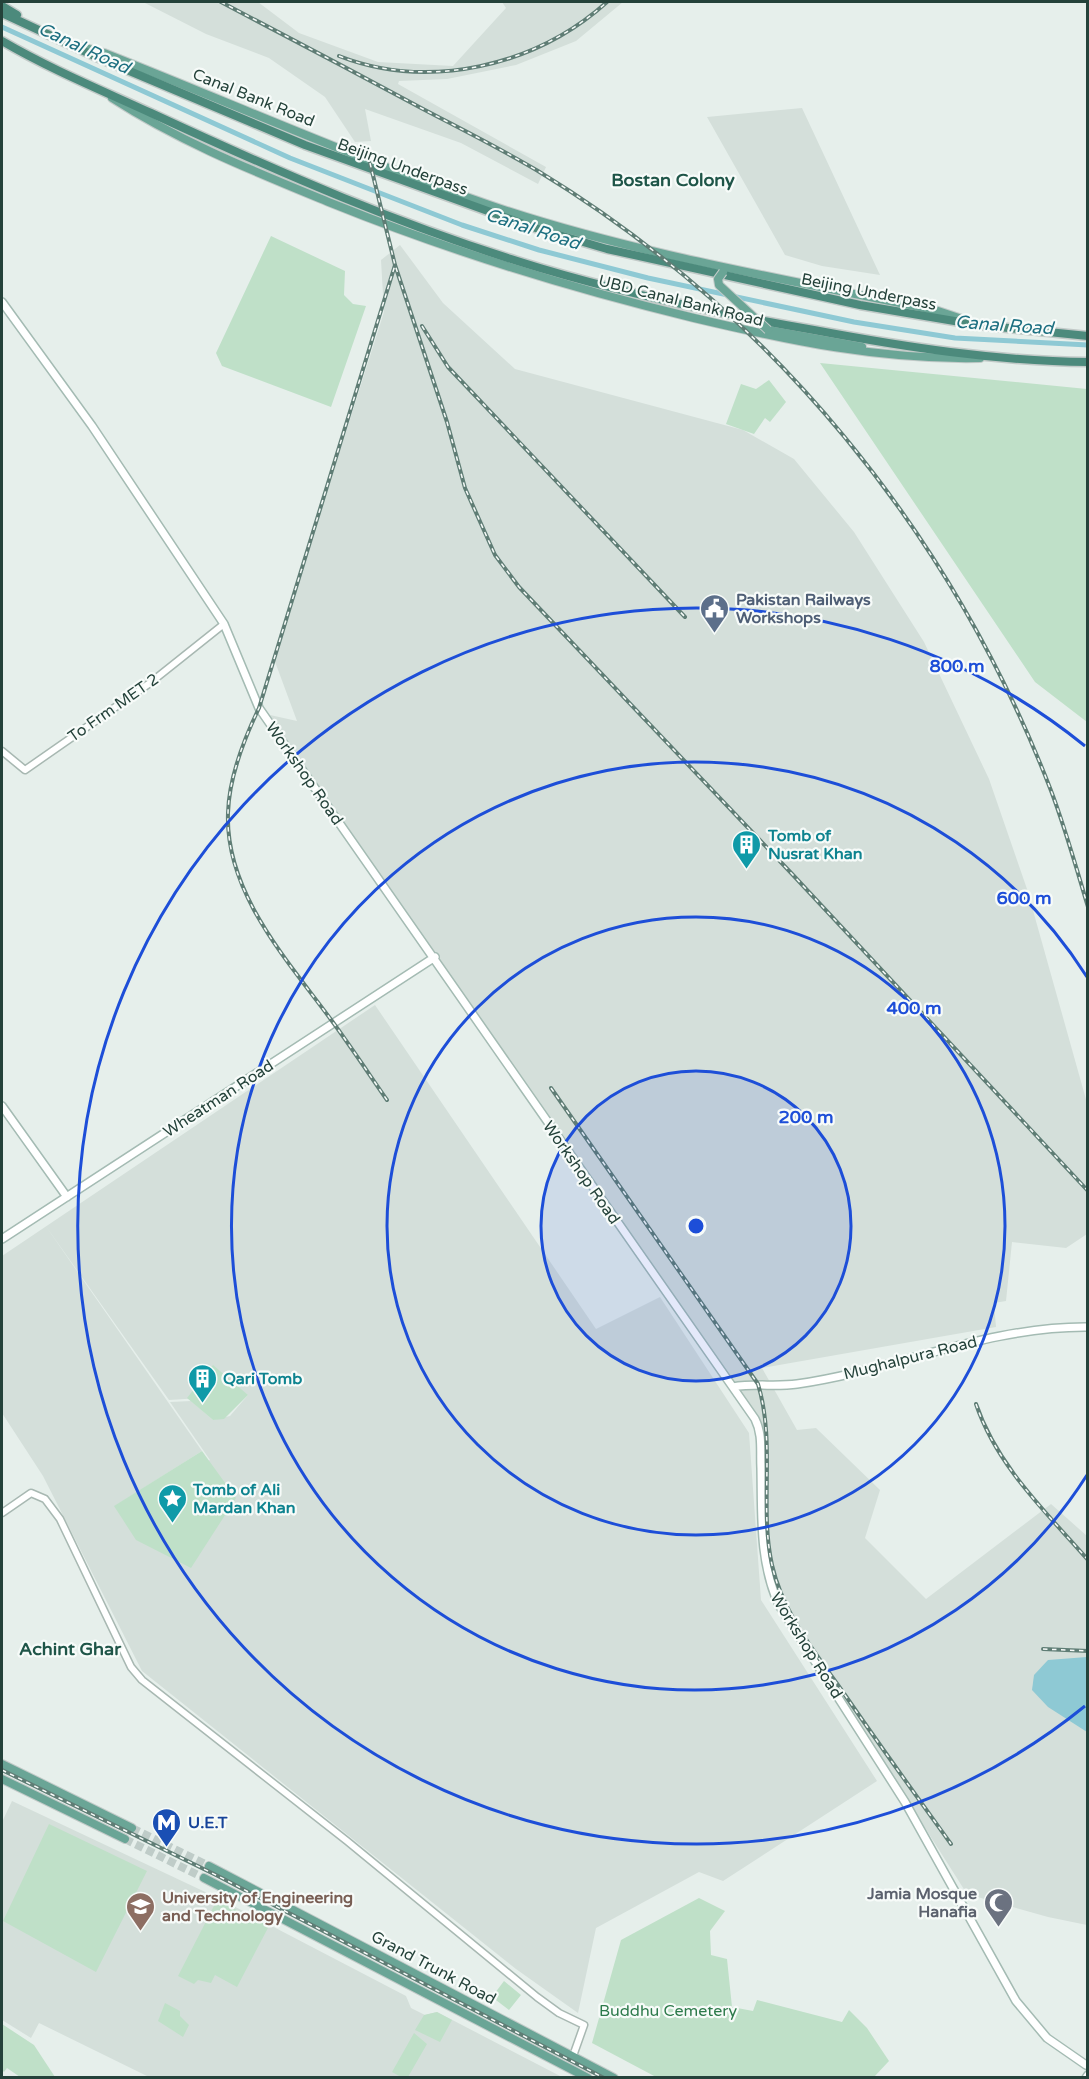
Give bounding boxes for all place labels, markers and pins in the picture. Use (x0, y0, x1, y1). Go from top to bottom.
place label: Pakistan Railways Workshops (736, 590, 871, 628)
public building icon: Pakistan Railways Workshops (699, 592, 731, 634)
place label: Tomb of Nusrat Khan (767, 826, 862, 864)
building icon: Tomb of Nusrat Khan (731, 828, 763, 870)
centre of rings (686, 1216, 706, 1236)
building icon: Qari Tomb (186, 1362, 218, 1404)
place label: Qari Tomb (223, 1369, 302, 1389)
place label: Tomb of Ali Mardan Khan (192, 1480, 296, 1518)
place icon: Tomb of Ali Mardan Khan (156, 1482, 188, 1524)
metro station icon: U.E.T (151, 1806, 183, 1848)
place label: U.E.T (188, 1813, 228, 1833)
place label: Jamia Mosque Hanafia (866, 1884, 977, 1922)
mosque icon: Jamia Mosque Hanafia (982, 1886, 1014, 1928)
place label: University of Engineering and Technology (162, 1888, 353, 1926)
school or university icon: University of Engineering and Technology (125, 1890, 157, 1932)

